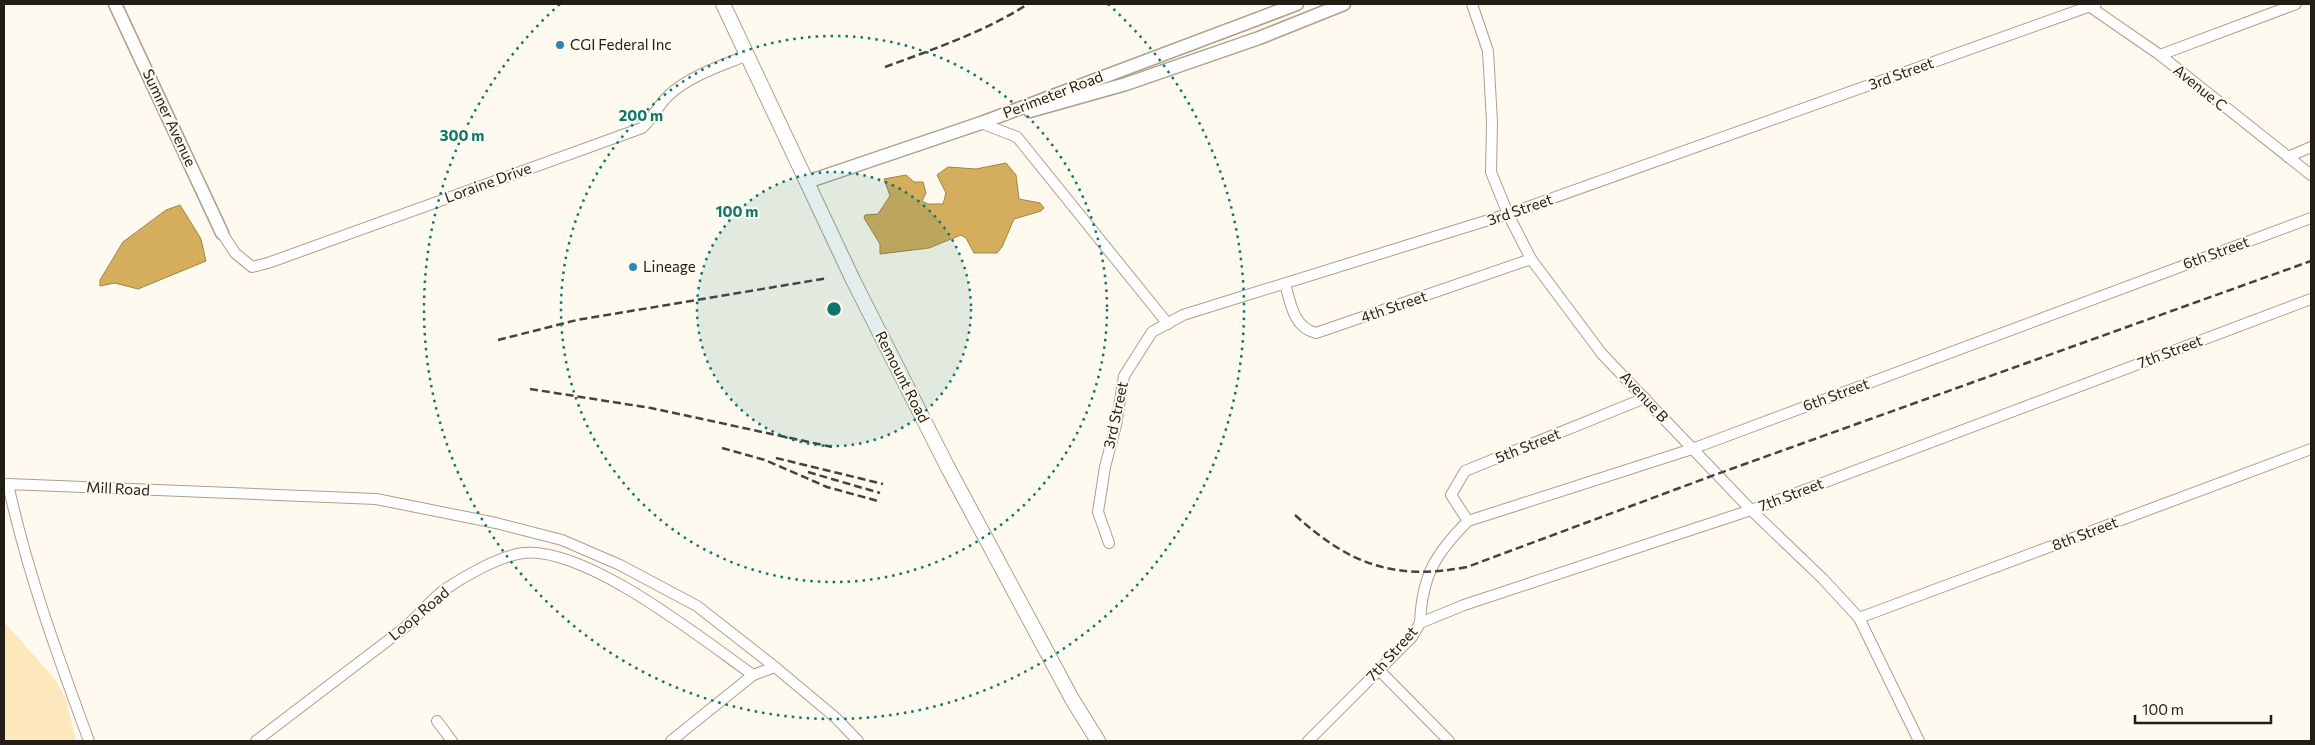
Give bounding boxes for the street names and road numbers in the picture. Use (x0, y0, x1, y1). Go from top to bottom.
street label: 3rd Street (1866, 53, 1936, 93)
street label: Avenue C (2170, 60, 2231, 114)
street label: Sumner Avenue (139, 66, 200, 169)
street label: Perimeter Road (1000, 67, 1105, 121)
street label: Loraine Drive (442, 158, 533, 206)
street label: 3rd Street (1484, 189, 1555, 229)
street label: 6th Street (2180, 232, 2251, 272)
street label: 4th Street (1358, 286, 1429, 326)
street label: Remount Road (872, 328, 934, 425)
street label: 7th Street (2135, 330, 2205, 372)
street label: Avenue B (1617, 367, 1673, 426)
street label: 6th Street (1800, 374, 1871, 414)
street label: 3rd Street (1099, 380, 1131, 450)
street label: 5th Street (1492, 424, 1563, 466)
street label: 7th Street (1756, 473, 1826, 515)
street label: Mill Road (86, 477, 150, 499)
street label: 8th Street (2049, 512, 2120, 554)
street label: Loop Road (384, 583, 452, 644)
street label: 7th Street (1362, 622, 1421, 685)

